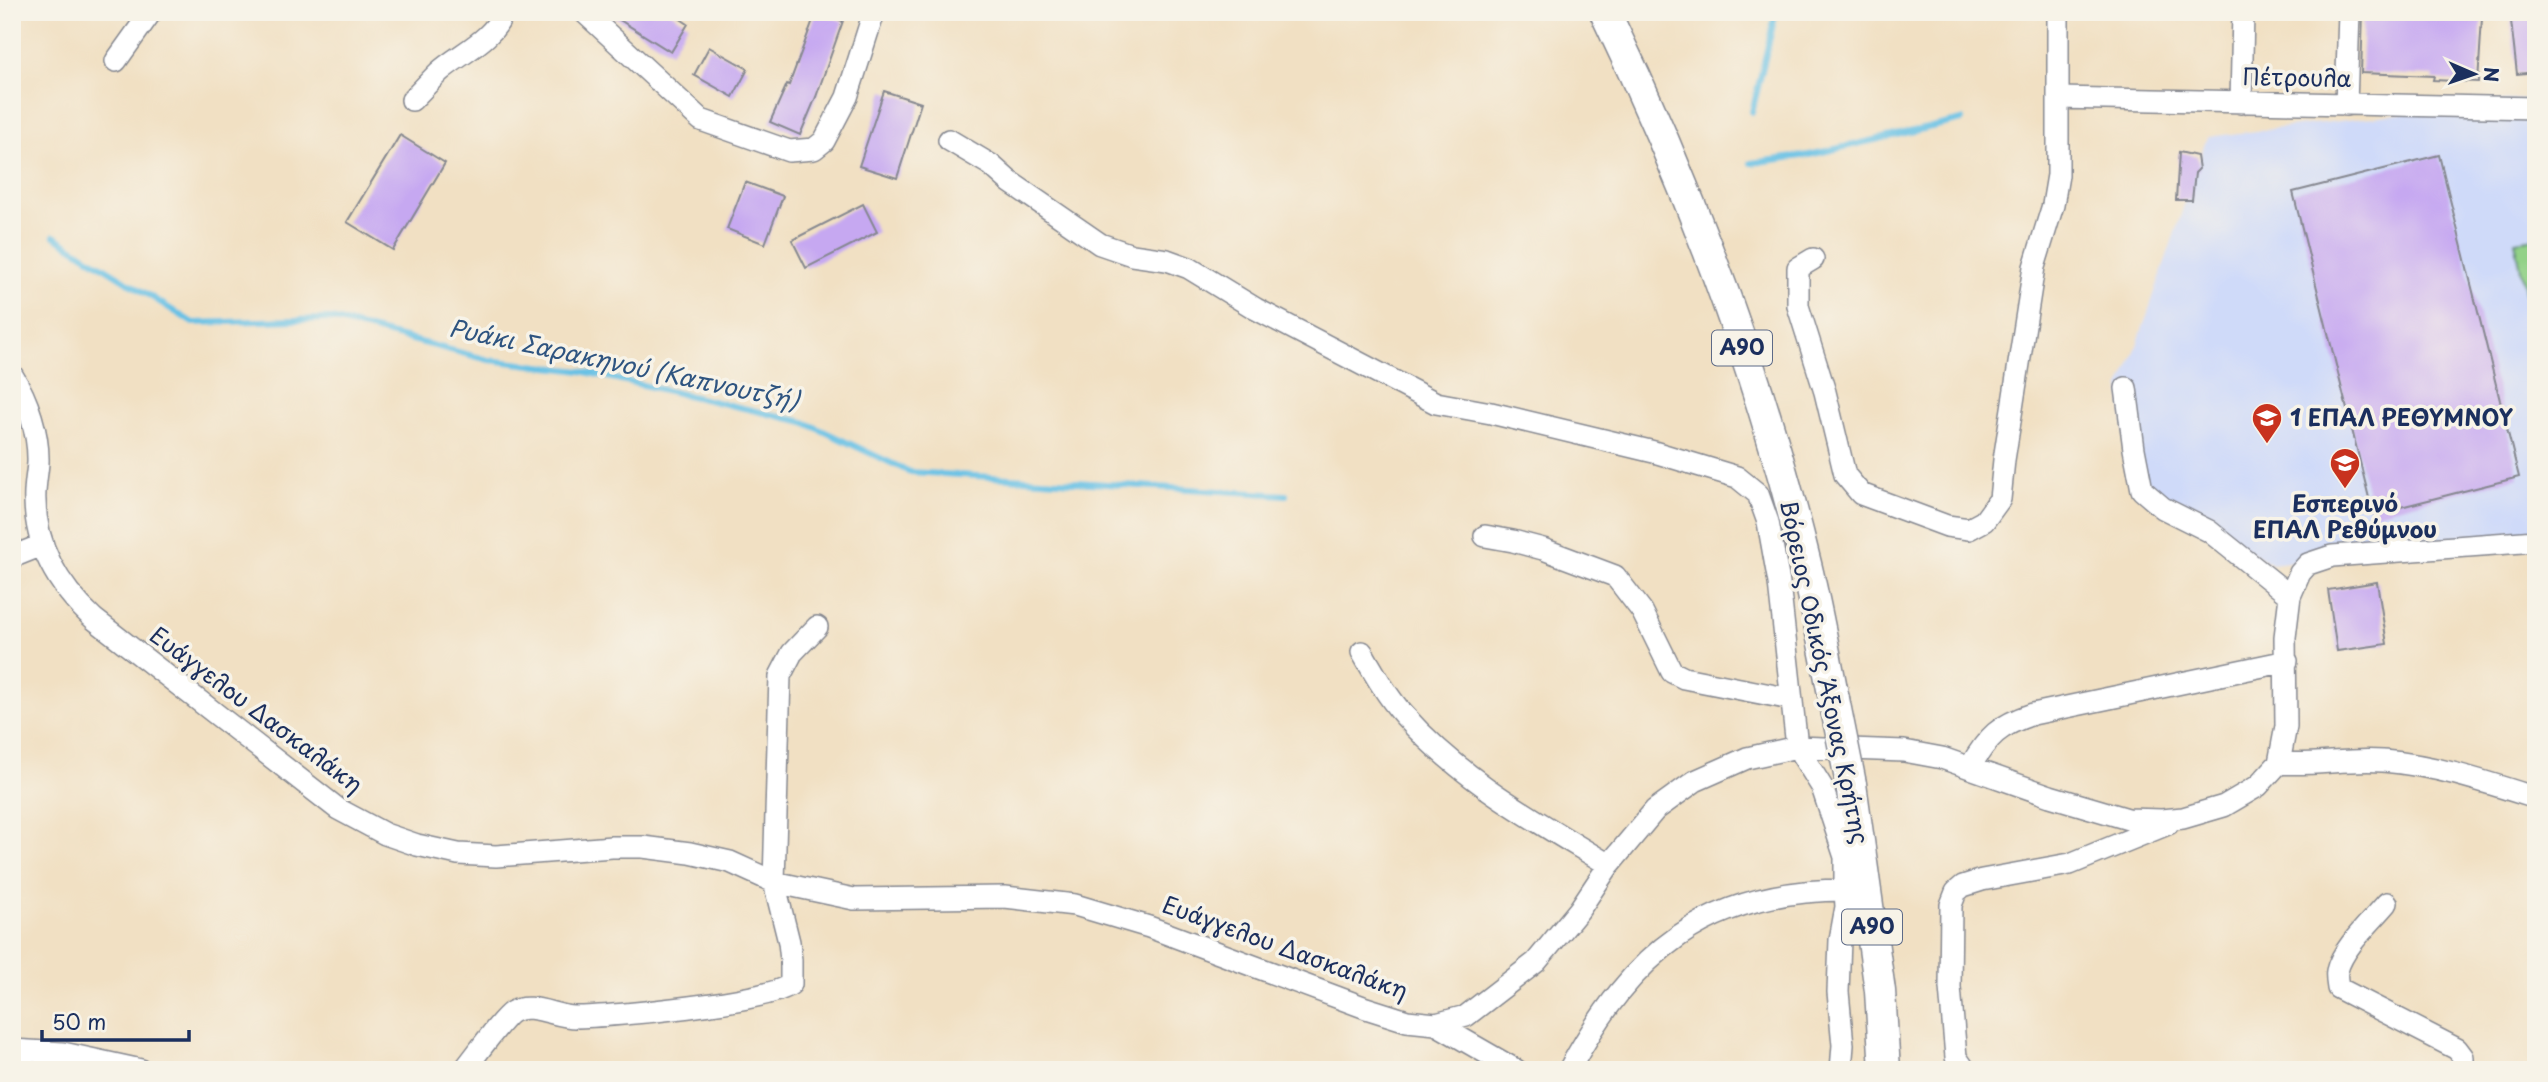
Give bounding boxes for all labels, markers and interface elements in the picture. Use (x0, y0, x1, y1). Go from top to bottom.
north arrow (2440, 38, 2510, 108)
street label: Πέτρουλα (2242, 58, 2352, 95)
text: N (2478, 67, 2506, 83)
water label: Ρυάκι Σαρακηνού (Καπνουτζή) (446, 308, 804, 418)
road number: Α90 (1712, 330, 1772, 366)
place label: 1 ΕΠΑΛ ΡΕΘΥΜΝΟΥ (2290, 399, 2514, 434)
school or university icon: 1 ΕΠΑΛ ΡΕΘΥΜΝΟΥ (2250, 401, 2284, 445)
school or university icon: Εσπερινό ΕΠΑΛ Ρεθύμνου (2328, 446, 2362, 490)
place label: Εσπερινό ΕΠΑΛ Ρεθύμνου (2253, 485, 2437, 546)
street label: Βόρειος Οδικός Άξονας Κρήτης (1772, 496, 1879, 847)
street label: Ευάγγελου Δασκαλάκη (143, 617, 371, 801)
street label: Ευάγγελου Δασκαλάκη (1158, 886, 1413, 1007)
road number: Α90 (1842, 909, 1902, 944)
scale bar (42, 998, 189, 1042)
text: 50 m (52, 1005, 106, 1037)

